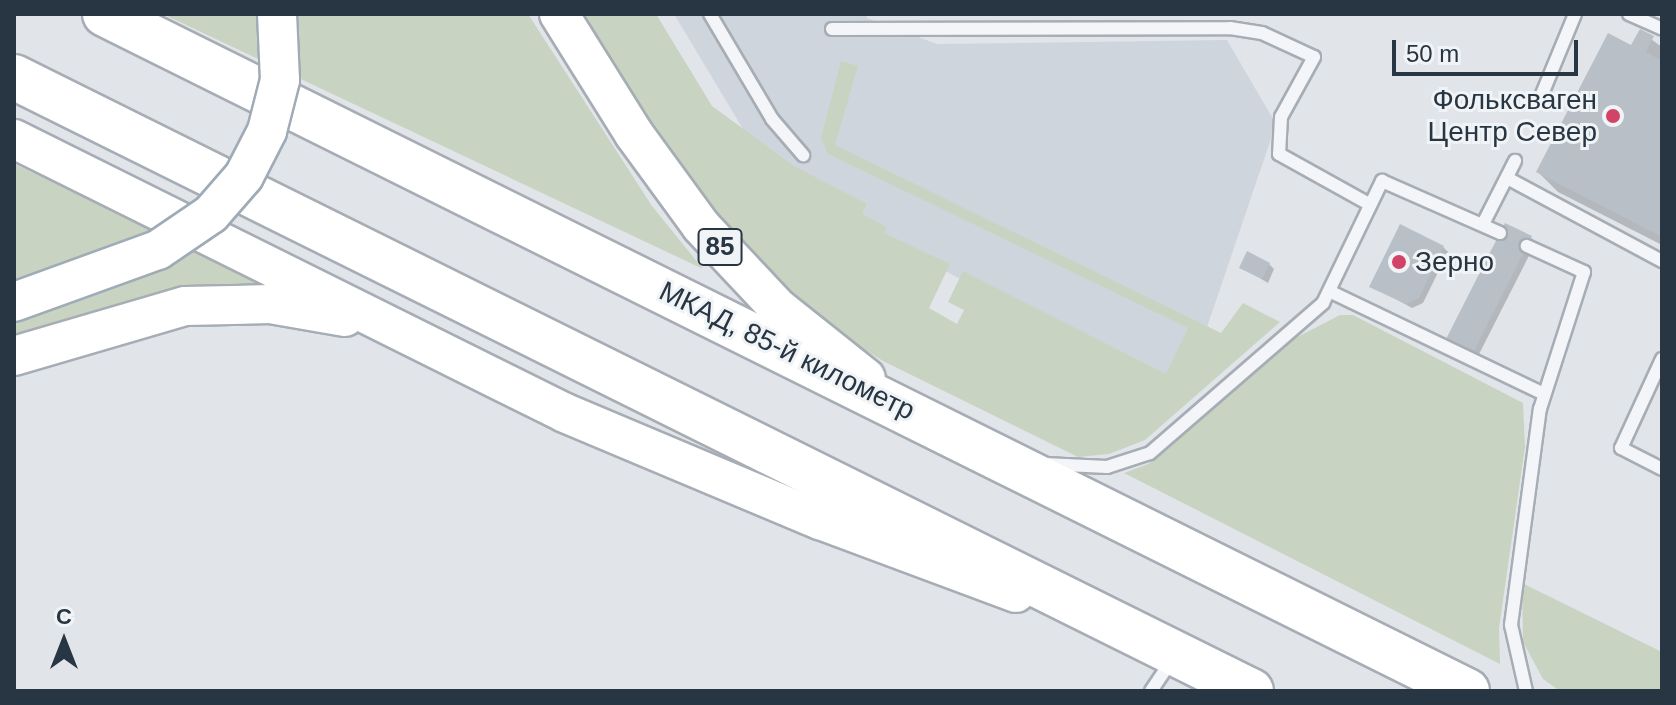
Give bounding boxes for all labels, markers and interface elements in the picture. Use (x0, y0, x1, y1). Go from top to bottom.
scale bar (1396, 24, 1582, 74)
text: 50 m (1406, 40, 1459, 67)
place label: Фольксваген Центр Север (1428, 83, 1597, 149)
marker: Фольксваген Центр Север (1604, 107, 1622, 125)
road number: 85 (696, 225, 744, 269)
place label: Зерно (1415, 245, 1494, 279)
marker: Зерно (1390, 253, 1408, 271)
street label: МКАД, 85-й километр (654, 275, 920, 427)
north arrow (24, 601, 104, 681)
text: С (56, 604, 72, 629)

